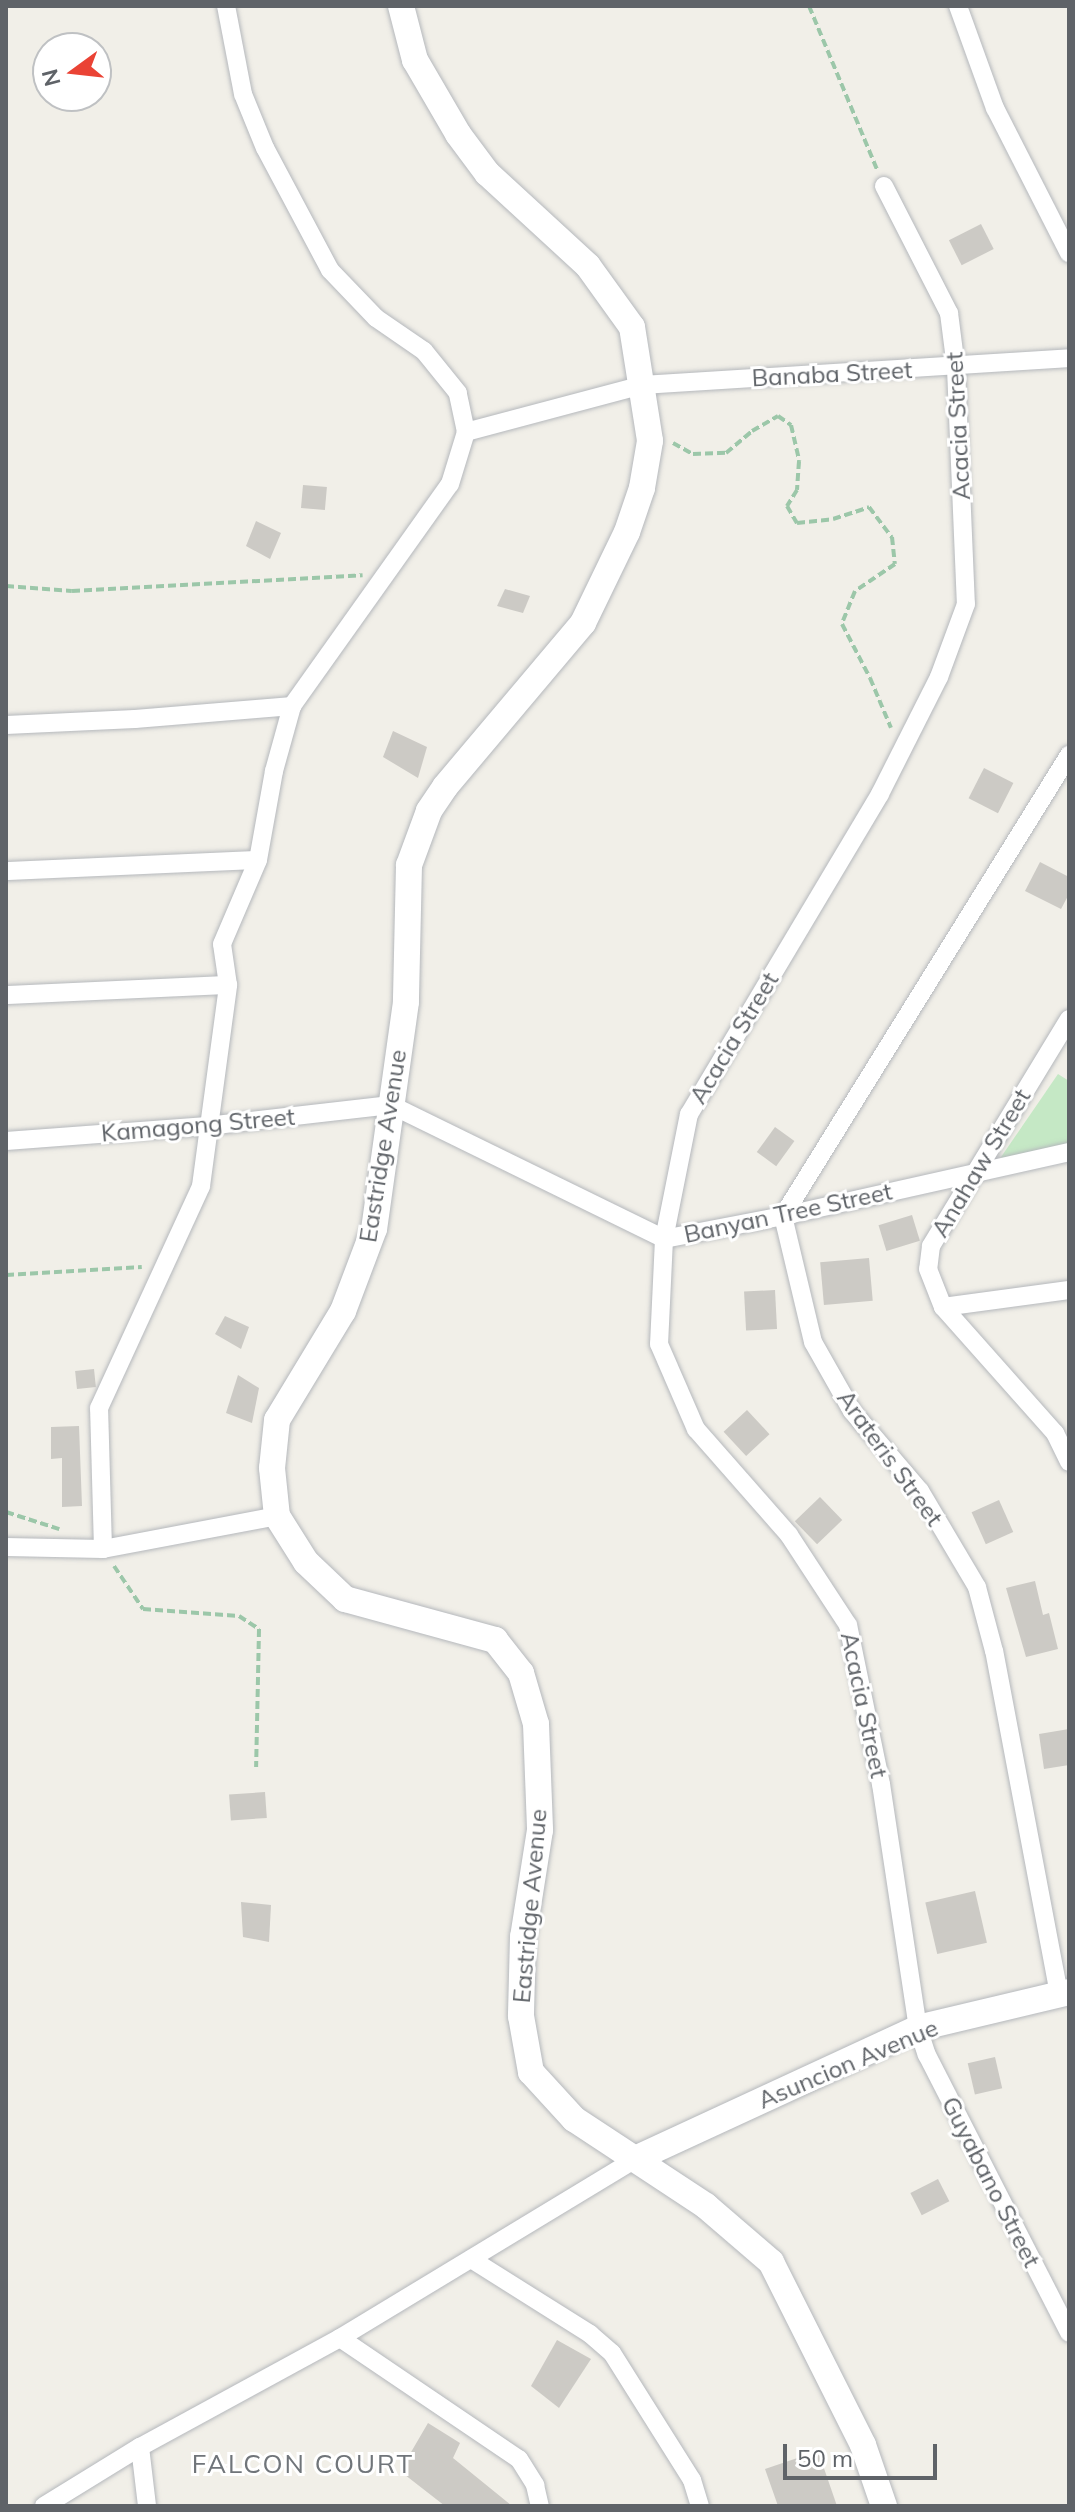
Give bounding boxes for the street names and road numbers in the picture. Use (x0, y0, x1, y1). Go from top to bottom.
street label: Acacia Street (940, 351, 976, 501)
street label: Banaba Street (751, 355, 913, 393)
street label: Acacia Street (683, 967, 785, 1109)
street label: Eastridge Avenue (354, 1048, 412, 1244)
street label: Anahaw Street (925, 1084, 1037, 1242)
street label: Kamagong Street (100, 1102, 296, 1148)
street label: Banyan Tree Street (681, 1177, 895, 1249)
street label: Arateris Street (831, 1384, 949, 1532)
street label: Acacia Street (834, 1629, 894, 1781)
street label: Eastridge Avenue (507, 1808, 553, 2004)
street label: Asuncion Avenue (754, 2013, 942, 2115)
street label: Guyabano Street (936, 2092, 1046, 2272)

